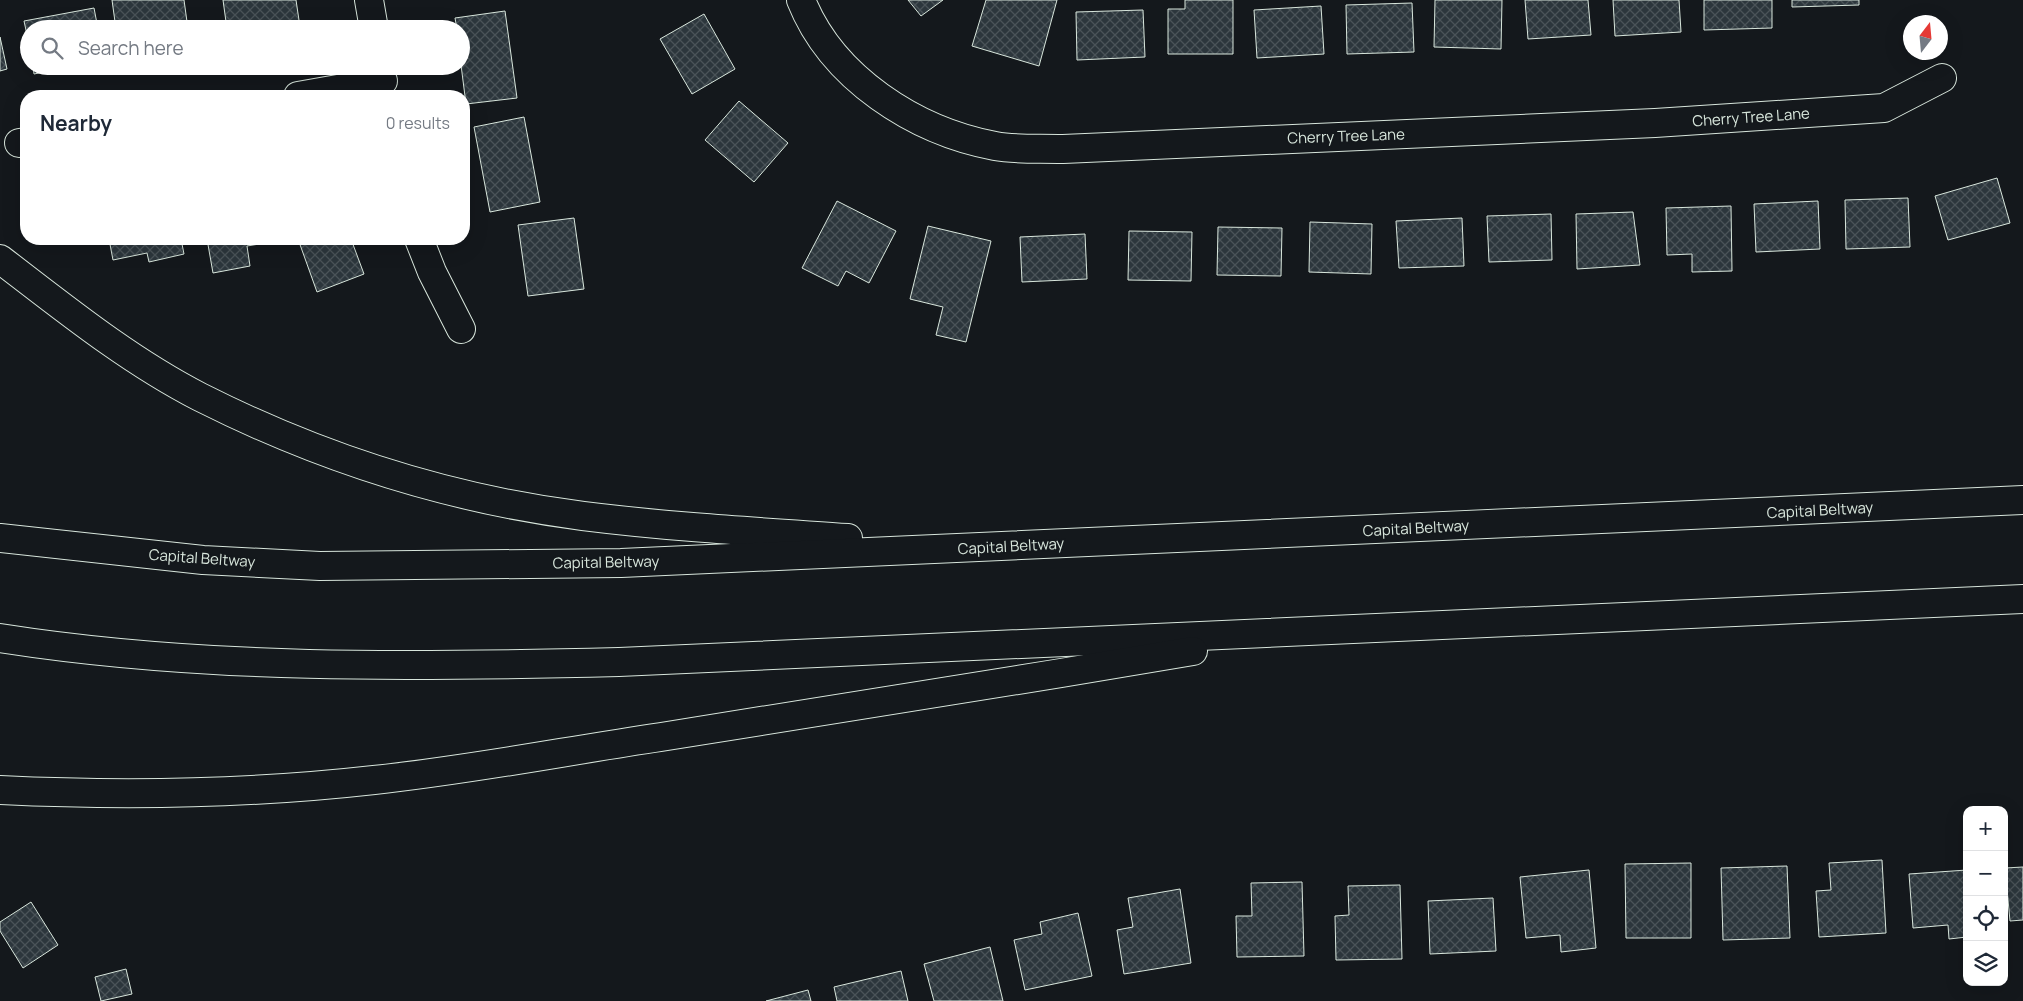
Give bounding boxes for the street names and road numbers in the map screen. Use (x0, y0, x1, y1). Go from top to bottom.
street label: Cherry Tree Lane (1692, 102, 1811, 132)
street label: Cherry Tree Lane (1287, 123, 1405, 149)
street label: Capital Beltway (1766, 497, 1874, 523)
street label: Capital Beltway (1362, 515, 1470, 541)
street label: Capital Beltway (957, 533, 1065, 559)
street label: Capital Beltway (148, 544, 256, 572)
street label: Capital Beltway (553, 551, 660, 573)

